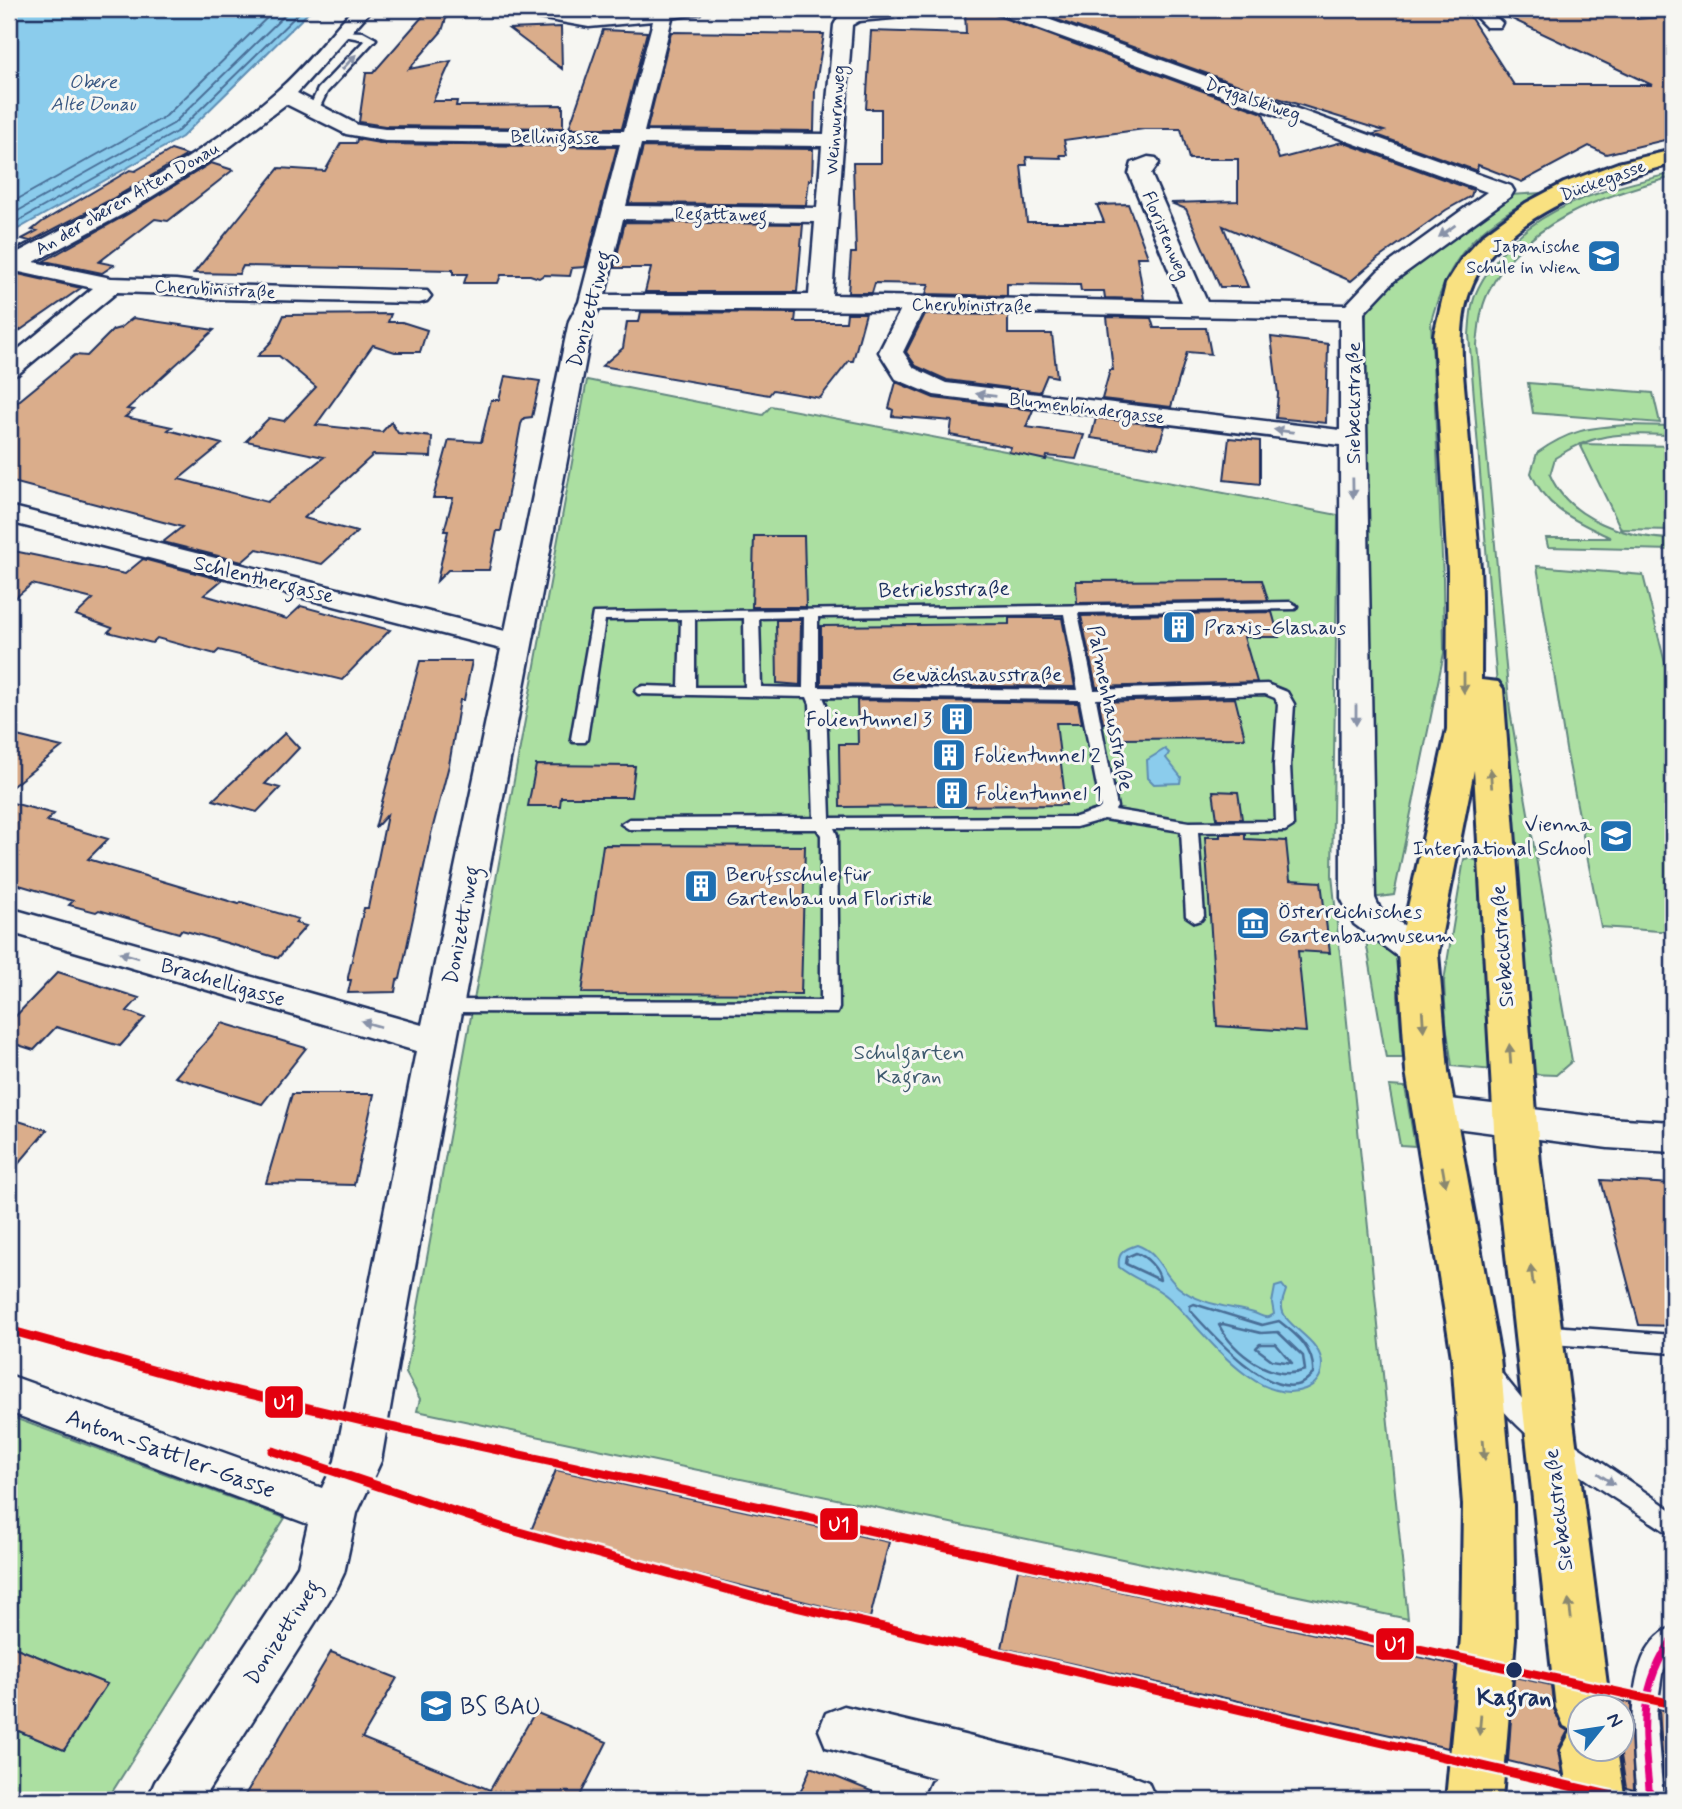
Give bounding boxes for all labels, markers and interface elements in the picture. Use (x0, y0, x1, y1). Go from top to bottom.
one-way arrow (341, 54, 357, 71)
street label: Weinwurmweg (820, 64, 853, 176)
water label: Obere Alte Donau (50, 70, 137, 117)
street label: Drygalskiweg (1201, 72, 1304, 128)
street label: Bellinigasse (510, 125, 600, 153)
street label: An der oberen Alten Donau (31, 136, 224, 262)
street label: Dückegasse (1557, 154, 1650, 208)
street label: Floristenweg (1135, 188, 1194, 284)
street label: Regattaweg (675, 202, 767, 230)
one-way arrow (1438, 224, 1456, 238)
place label: Japanische Schule in Wien (1466, 235, 1580, 280)
school or university icon: Japanische Schule in Wien (1585, 237, 1623, 275)
street label: Donizettiweg (561, 248, 621, 371)
street label: Cherubinistraße (154, 275, 276, 305)
street label: Cherubinistraße (911, 293, 1033, 319)
street label: Siebeckstraße (1340, 342, 1368, 464)
street label: Blumenbindergasse (1008, 388, 1166, 431)
one-way arrow (974, 390, 996, 401)
one-way arrow (1273, 426, 1295, 437)
one-way arrow (1348, 477, 1359, 499)
street label: Schlenthergasse (190, 549, 337, 613)
street label: Betriebsstraße (878, 575, 1010, 605)
building icon: Praxis-Glashaus (1160, 608, 1198, 646)
place label: Praxis-Glashaus (1204, 614, 1346, 642)
street label: Palmenhausstraße (1080, 623, 1140, 793)
street label: Gewächshausstraße (892, 661, 1062, 689)
one-way arrow (1458, 672, 1470, 694)
building icon: Folientunnel 3 (938, 700, 976, 738)
one-way arrow (1351, 704, 1362, 726)
place label: Folientunnel 3 (806, 706, 933, 734)
building icon: Folientunnel 2 (930, 736, 968, 774)
place label: Folientunnel 2 (974, 742, 1101, 770)
one-way arrow (1486, 767, 1497, 789)
building icon: Folientunnel 1 (933, 774, 971, 812)
place label: Folientunnel 1 (976, 780, 1102, 808)
place label: Vienna International School (1413, 811, 1592, 863)
school or university icon: Vienna International School (1597, 817, 1635, 855)
place label: Berufsschule für Gartenbau und Floristik (726, 861, 933, 913)
street label: Donizettiweg (437, 864, 489, 987)
building icon: Berufsschule für Gartenbau und Floristik (682, 867, 720, 905)
street label: Siebeckstraße (1485, 884, 1521, 1008)
place label: Österreichisches Gartenbaumuseum (1278, 898, 1454, 950)
museum icon: Österreichisches Gartenbaumuseum (1234, 904, 1272, 942)
one-way arrow (118, 949, 139, 959)
street label: Brachelligasse (157, 952, 288, 1014)
one-way arrow (1418, 1011, 1429, 1033)
one-way arrow (360, 1019, 381, 1029)
park label: Schulgarten Kagran (854, 1039, 964, 1093)
one-way arrow (1504, 1043, 1515, 1065)
one-way arrow (1439, 1165, 1450, 1187)
one-way arrow (1526, 1264, 1537, 1286)
line badge: U1 (264, 1385, 304, 1419)
text: U1 (274, 1391, 294, 1416)
street label: Anton-Sattler-Gasse (61, 1402, 280, 1507)
one-way arrow (1479, 1439, 1490, 1461)
street label: Siebeckstraße (1538, 1447, 1580, 1572)
one-way arrow (1597, 1472, 1615, 1486)
line badge: U1 (819, 1507, 859, 1541)
text: U1 (829, 1513, 849, 1538)
street label: Donizettiweg (238, 1575, 329, 1692)
one-way arrow (1565, 1598, 1576, 1620)
line badge: U1 (1375, 1627, 1415, 1661)
text: U1 (1385, 1633, 1405, 1658)
marker: Kagran (1504, 1660, 1524, 1680)
place label: Kagran (1477, 1683, 1551, 1717)
school or university icon: BS BAU (417, 1687, 455, 1725)
place label: BS BAU (460, 1692, 541, 1723)
north arrow (1566, 1694, 1636, 1764)
text: N (1600, 1709, 1628, 1732)
one-way arrow (1474, 1715, 1485, 1737)

